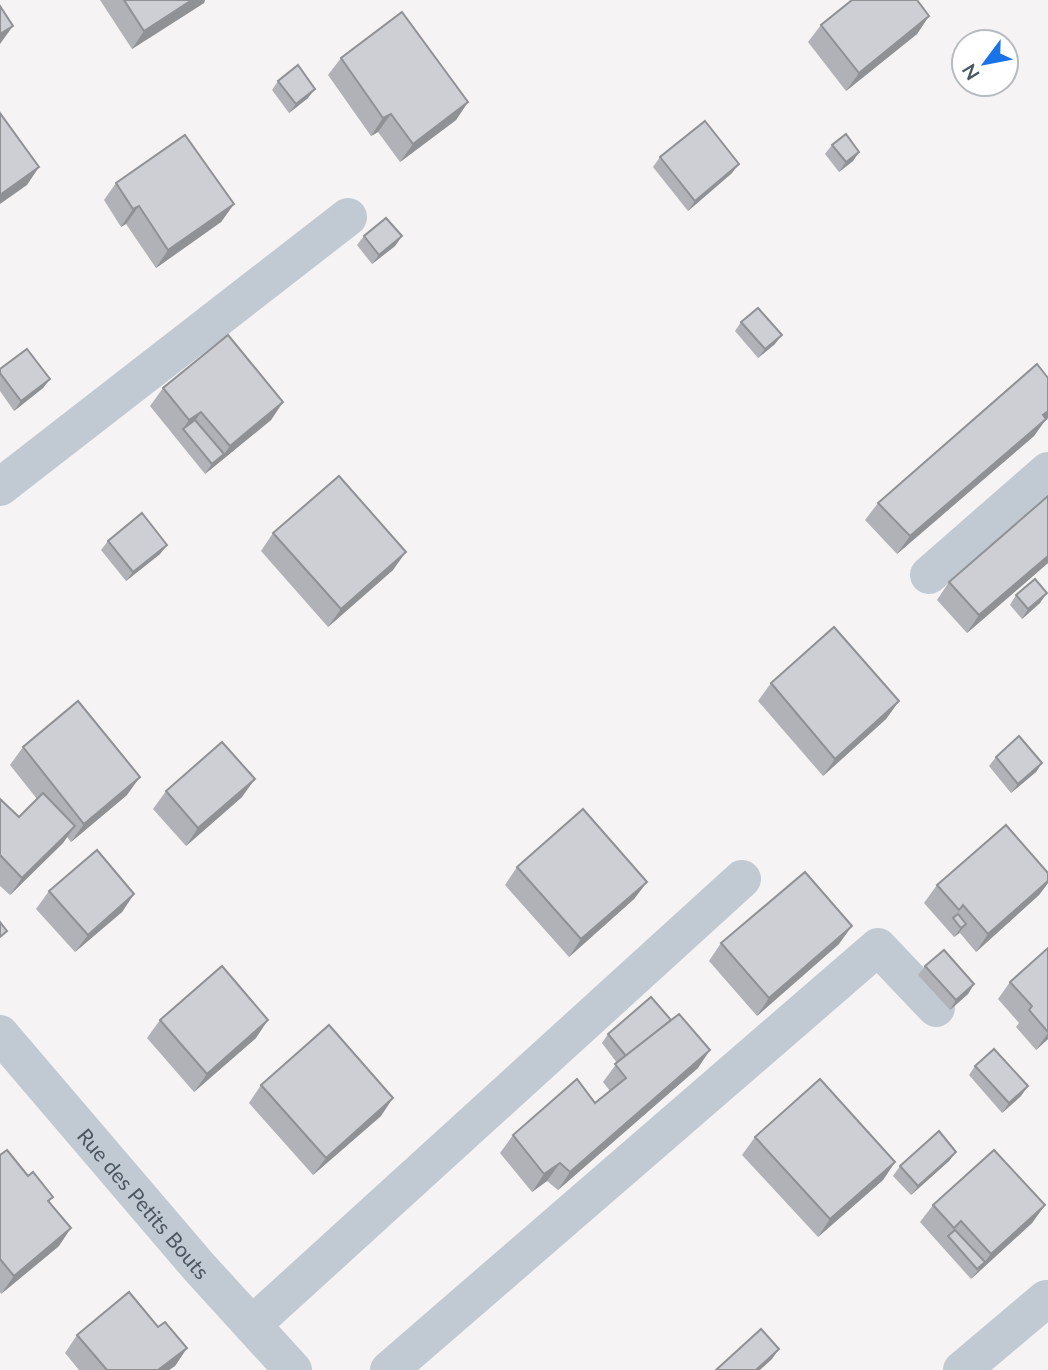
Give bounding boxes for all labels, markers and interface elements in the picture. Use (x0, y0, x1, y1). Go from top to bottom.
north arrow (950, 28, 1020, 98)
text: N (957, 60, 984, 85)
street label: Rue des Petits Bouts (73, 1122, 215, 1283)

